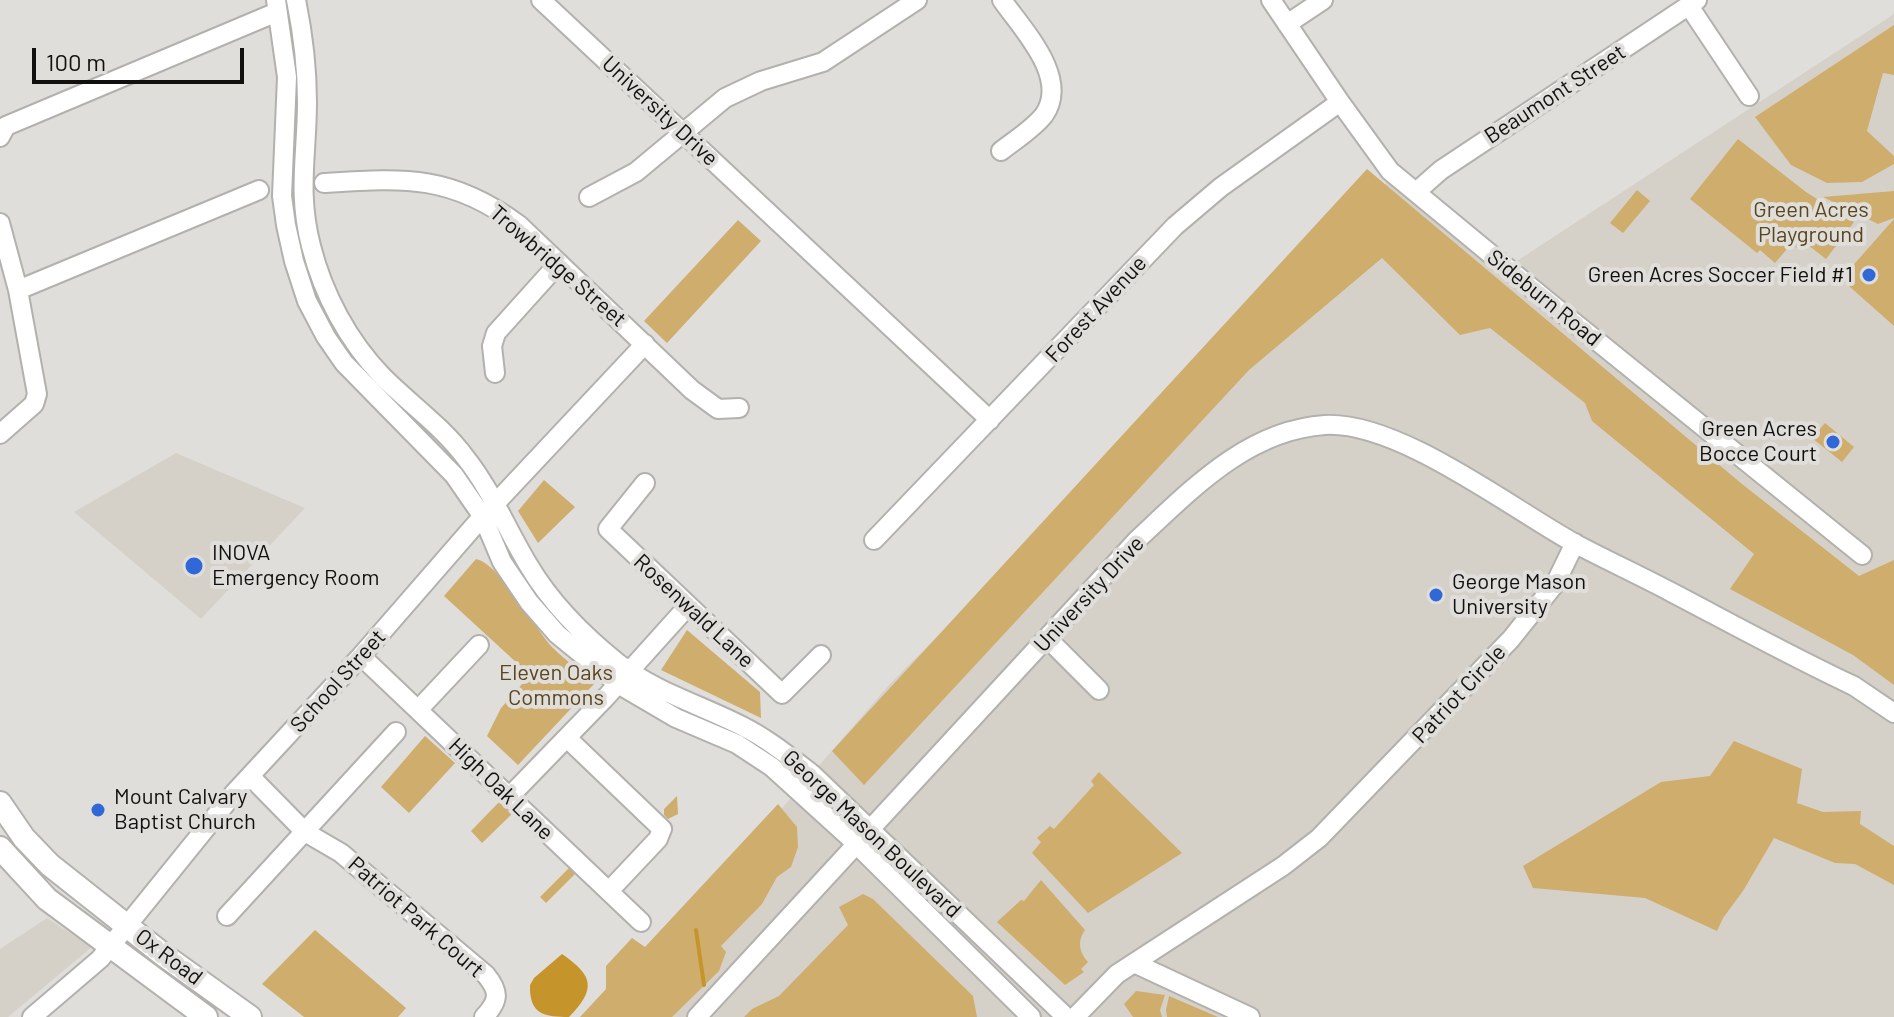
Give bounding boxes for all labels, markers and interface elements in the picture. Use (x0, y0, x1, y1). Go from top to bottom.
scale bar (36, 32, 248, 82)
street label: Beaumont Street (1480, 39, 1630, 149)
text: 100 m (46, 47, 106, 76)
street label: University Drive (596, 50, 724, 172)
park label: Green Acres Playground (1753, 197, 1869, 248)
street label: Trowbridge Street (484, 200, 632, 332)
street label: Sideburn Road (1482, 244, 1606, 352)
street label: Forest Avenue (1040, 250, 1152, 368)
place label: Green Acres Soccer Field #1 (1588, 262, 1853, 288)
marker: Green Acres Soccer Field #1 (1860, 266, 1878, 284)
place label: Green Acres Bocce Court (1699, 416, 1817, 468)
marker: Green Acres Bocce Court (1824, 433, 1842, 451)
street label: University Drive (1028, 530, 1150, 658)
place label: INOVA Emergency Room (212, 540, 379, 592)
street label: Rosenwald Lane (628, 549, 760, 673)
marker: INOVA Emergency Room (183, 555, 205, 577)
place label: George Mason University (1452, 569, 1586, 620)
marker: George Mason University (1427, 586, 1445, 604)
street label: School Street (285, 624, 391, 738)
street label: Patriot Circle (1407, 639, 1511, 749)
park label: Eleven Oaks Commons (499, 660, 613, 712)
street label: High Oak Lane (443, 732, 559, 846)
street label: George Mason Boulevard (777, 745, 967, 923)
place label: Mount Calvary Baptist Church (114, 784, 256, 836)
marker: Mount Calvary Baptist Church (89, 801, 107, 819)
street label: Patriot Park Court (343, 851, 489, 983)
street label: Ox Road (130, 923, 208, 991)

